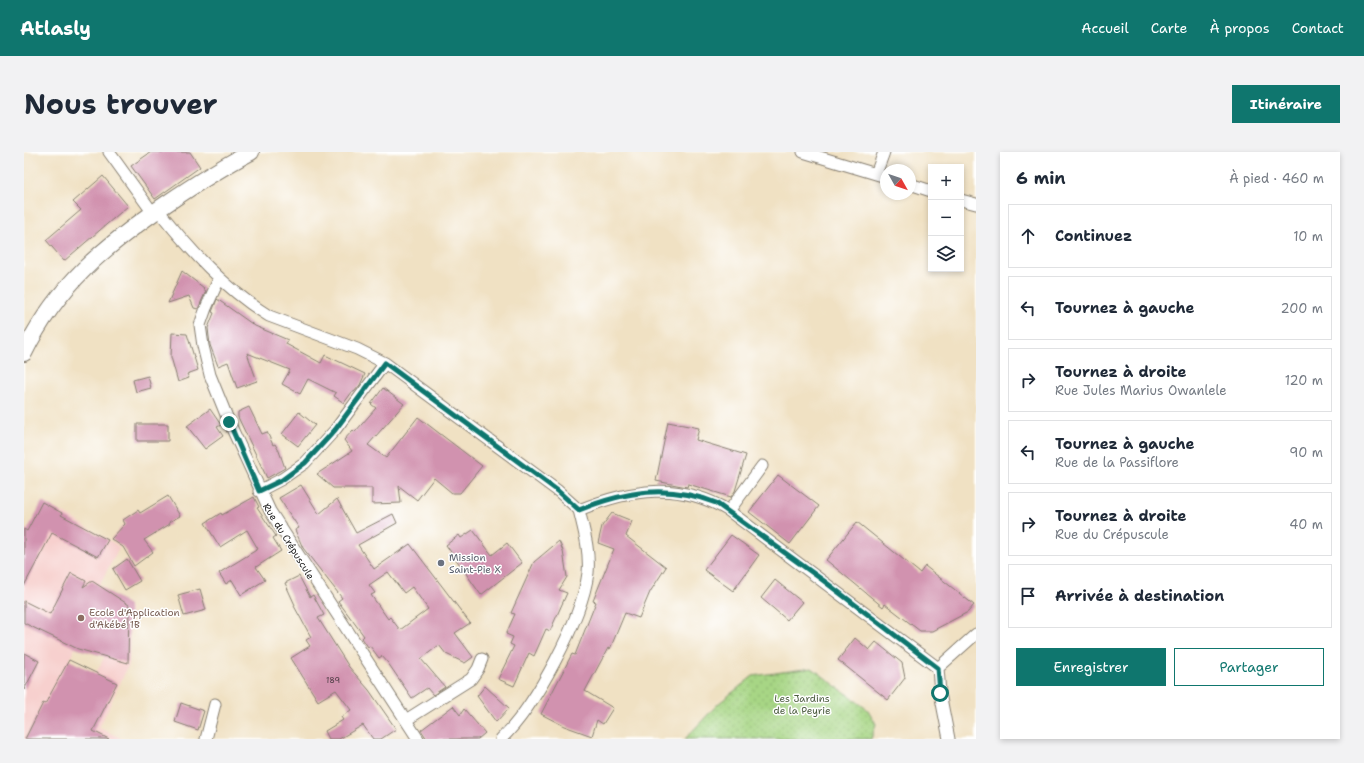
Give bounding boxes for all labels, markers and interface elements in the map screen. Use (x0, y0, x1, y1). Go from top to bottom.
text: Atlasly (20, 16, 91, 41)
text: Accueil (1081, 19, 1129, 37)
text: Carte (1151, 19, 1187, 37)
text: À propos (1209, 19, 1270, 37)
text: Contact (1292, 19, 1344, 37)
text: Nous trouver (24, 85, 218, 123)
button: Itinéraire (1232, 85, 1340, 123)
north arrow (880, 164, 916, 200)
map controls (928, 164, 964, 272)
button: + (928, 164, 964, 200)
text: 6 min (1016, 167, 1066, 189)
text: À pied · 460 m (1229, 170, 1324, 187)
button: − (928, 200, 964, 236)
icon: ahead (1017, 225, 1039, 247)
text: Continuez (1055, 226, 1132, 246)
text: 10 m (1293, 228, 1323, 245)
button: layers (928, 236, 964, 272)
icon: left (1017, 297, 1039, 319)
text: Tournez à gauche (1055, 298, 1195, 318)
text: 200 m (1281, 300, 1323, 317)
text: Tournez à droite (1055, 362, 1187, 382)
icon: right (1017, 369, 1039, 391)
text: 120 m (1285, 372, 1323, 389)
text: Rue Jules Marius Owanlele (1055, 382, 1227, 399)
route end (220, 413, 238, 431)
text: Tournez à gauche (1055, 434, 1195, 454)
icon: left (1017, 441, 1039, 463)
text: 90 m (1289, 444, 1323, 461)
text: Rue de la Passiflore (1055, 454, 1179, 471)
street label: Rue du Crépuscule (260, 501, 317, 582)
text: Tournez à droite (1055, 506, 1187, 526)
icon: right (1017, 513, 1039, 535)
text: 40 m (1289, 516, 1323, 533)
text: Rue du Crépuscule (1055, 526, 1169, 543)
place label: Mission Saint-Pie X (449, 551, 501, 576)
marker: Mission Saint-Pie X (436, 558, 446, 568)
icon: arrive (1017, 585, 1039, 607)
text: Arrivée à destination (1055, 586, 1224, 606)
place label: Ecole d'Application d'Akébé 1B (89, 606, 180, 631)
marker: Ecole d'Application d'Akébé 1B (76, 613, 86, 623)
button: Enregistrer (1016, 648, 1166, 686)
button: Partager (1174, 648, 1324, 686)
house number: 189 (326, 675, 340, 686)
route start (931, 684, 949, 702)
park label: Les Jardins de la Peyrie (773, 692, 831, 717)

